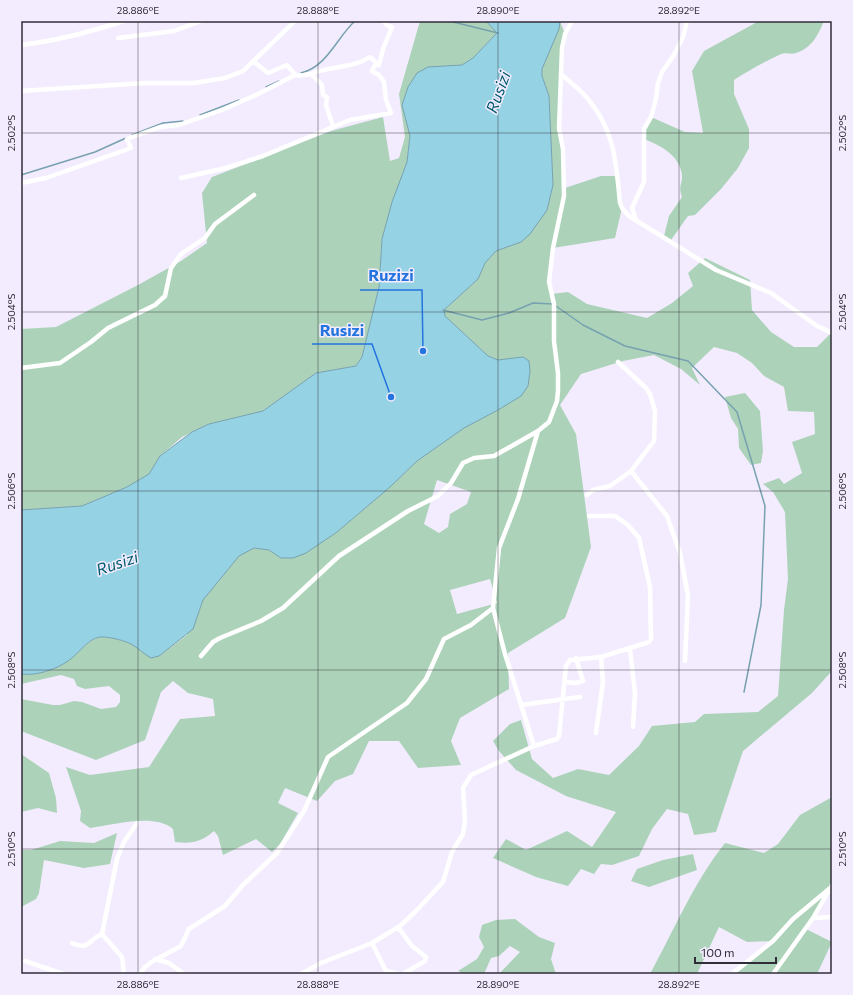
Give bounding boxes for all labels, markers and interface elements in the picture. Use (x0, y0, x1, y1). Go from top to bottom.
text: 28.886°E (117, 4, 159, 16)
text: 28.888°E (297, 4, 339, 16)
text: 28.890°E (477, 4, 520, 16)
text: 28.892°E (658, 4, 700, 16)
water label: Rusizi (481, 68, 514, 115)
text: 2.502°S (5, 115, 17, 151)
text: 2.502°S (836, 115, 848, 151)
callout: Ruzizi (360, 262, 422, 290)
text: Ruzizi (368, 265, 414, 284)
text: 2.504°S (5, 294, 17, 330)
text: 2.504°S (836, 294, 848, 330)
callout: Rusizi (312, 316, 372, 344)
text: Rusizi (320, 320, 364, 339)
text: 2.506°S (5, 472, 17, 509)
text: 2.506°S (836, 472, 848, 509)
water label: Rusizi (93, 546, 141, 579)
text: 2.508°S (5, 651, 17, 688)
text: 2.508°S (836, 651, 848, 688)
text: 2.510°S (5, 831, 17, 867)
text: 2.510°S (836, 831, 848, 867)
scale bar (695, 939, 776, 965)
text: 100 m (701, 945, 735, 959)
text: 28.886°E (117, 978, 159, 990)
text: 28.888°E (297, 978, 339, 990)
text: 28.890°E (477, 978, 520, 990)
text: 28.892°E (658, 978, 700, 990)

